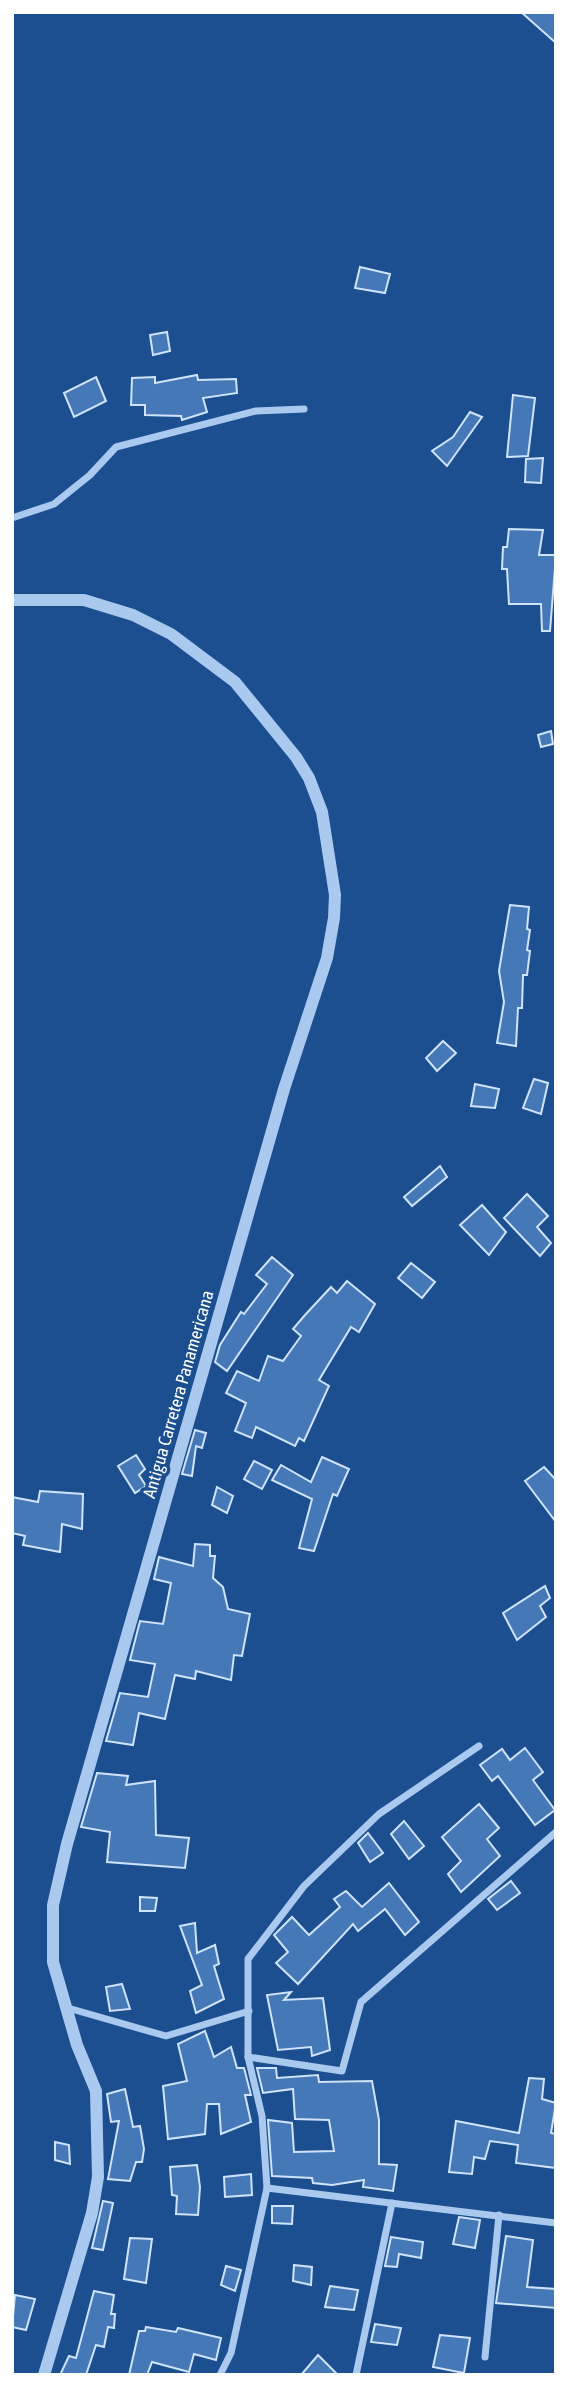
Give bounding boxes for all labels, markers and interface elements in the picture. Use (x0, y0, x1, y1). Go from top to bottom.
street label: Antigua Carretera Panamericana (138, 1288, 218, 1500)

